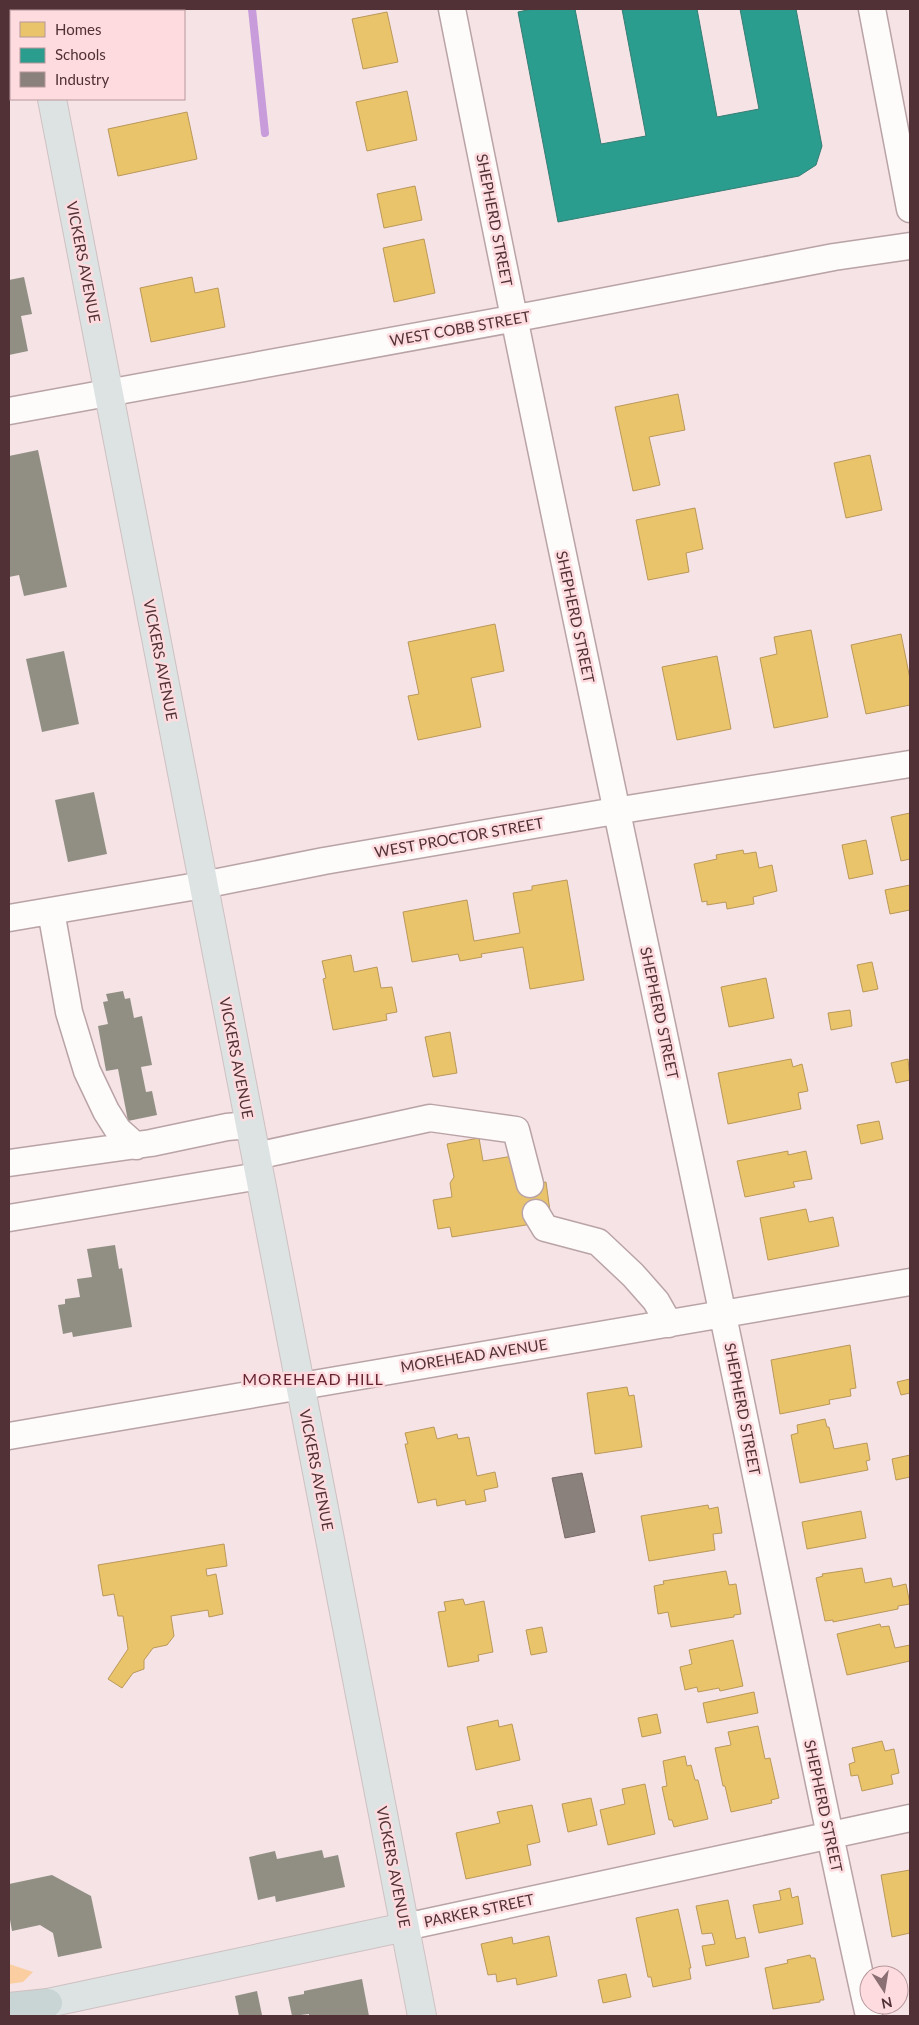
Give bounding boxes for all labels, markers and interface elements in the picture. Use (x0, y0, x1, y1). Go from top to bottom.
legend (10, 10, 185, 100)
text: Homes (55, 20, 101, 38)
text: Schools (55, 45, 106, 63)
text: Industry (55, 70, 110, 88)
street label: SHEPHERD STREET (473, 152, 517, 288)
street label: VICKERS AVENUE (63, 200, 105, 324)
street label: WEST COBB STREET (388, 307, 532, 349)
street label: SHEPHERD STREET (553, 549, 599, 685)
street label: VICKERS AVENUE (140, 598, 182, 722)
street label: WEST PROCTOR STREET (373, 813, 545, 861)
street label: SHEPHERD STREET (637, 945, 683, 1081)
street label: VICKERS AVENUE (216, 996, 258, 1120)
street label: MOREHEAD AVENUE (399, 1335, 549, 1376)
street label: SHEPHERD STREET (721, 1341, 765, 1477)
district label: MOREHEAD HILL (242, 1369, 384, 1388)
street label: VICKERS AVENUE (296, 1408, 338, 1532)
street label: SHEPHERD STREET (801, 1738, 847, 1874)
street label: VICKERS AVENUE (373, 1805, 415, 1929)
street label: PARKER STREET (422, 1890, 536, 1930)
north arrow (859, 1965, 909, 2015)
text: N (880, 1994, 894, 2013)

